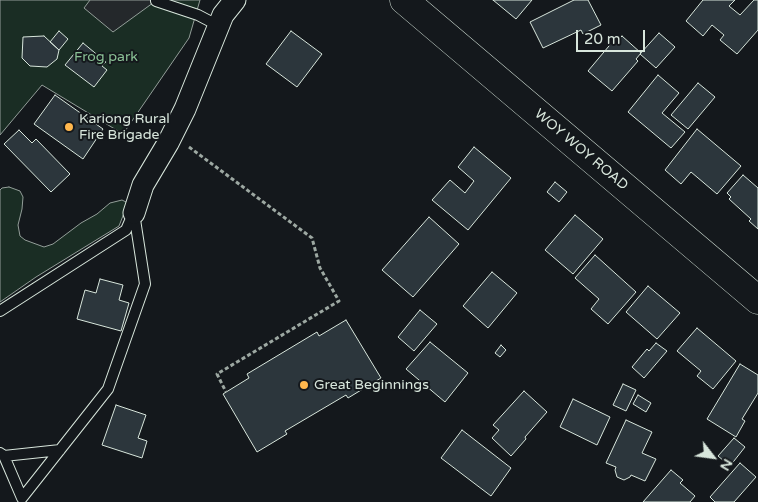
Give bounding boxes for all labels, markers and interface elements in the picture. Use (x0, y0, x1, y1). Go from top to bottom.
scale bar (578, 20, 647, 52)
text: 20 m (584, 30, 621, 48)
park label: Frog park (74, 49, 138, 65)
street label: WOY WOY ROAD (531, 106, 631, 194)
place label: Kariong Rural Fire Brigade (79, 111, 170, 144)
marker: Kariong Rural Fire Brigade (63, 121, 75, 133)
place label: Great Beginnings (314, 377, 429, 393)
marker: Great Beginnings (298, 379, 310, 391)
north arrow (688, 432, 738, 482)
text: N (716, 456, 737, 474)

